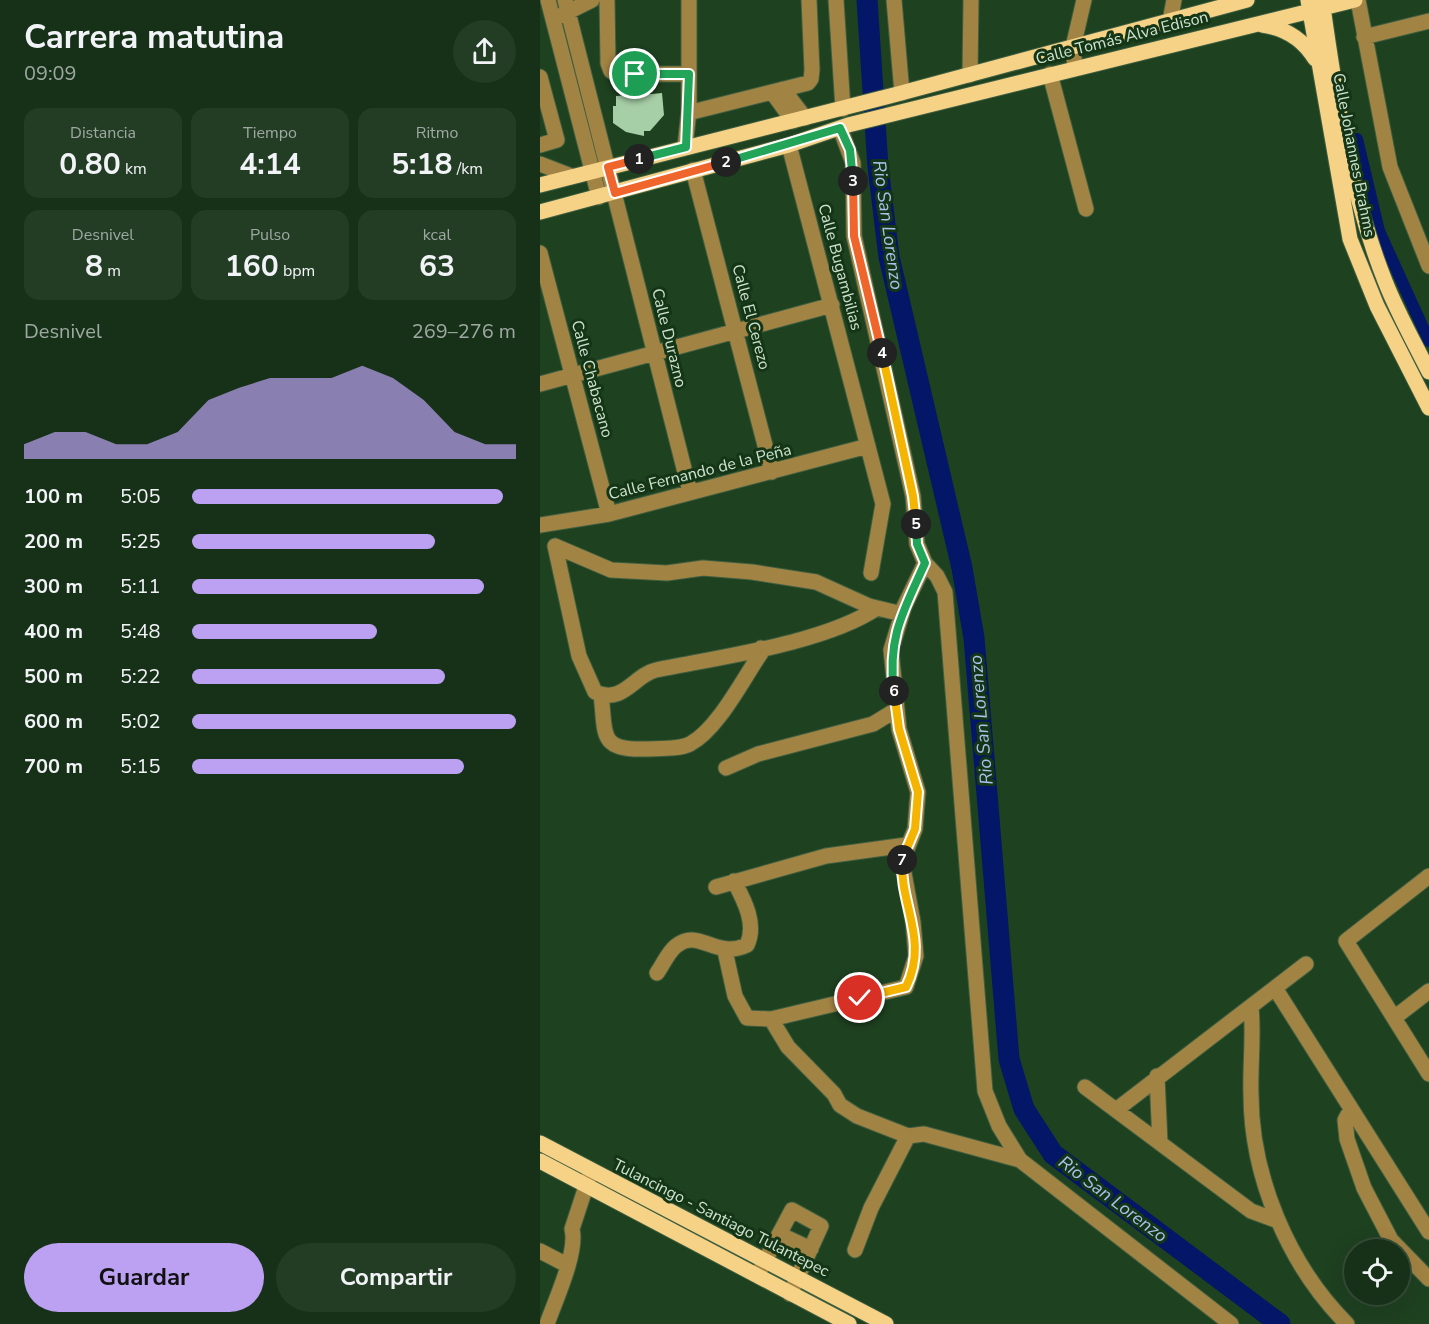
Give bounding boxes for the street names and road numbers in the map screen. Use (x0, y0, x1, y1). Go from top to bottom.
street label: Calle Tomás Alva Edison (1033, 6, 1211, 70)
street label: Calle Johannes Brahms (1327, 71, 1381, 239)
street label: Calle Bugambilias (813, 201, 867, 333)
street label: Calle El Cerezo (726, 262, 776, 372)
street label: Calle Durazno (646, 286, 692, 390)
street label: Calle Chabacano (566, 318, 618, 440)
street label: Calle Fernando de la Peña (606, 439, 794, 505)
street label: Tulancingo - Santiago Tulantepec (609, 1154, 833, 1283)

